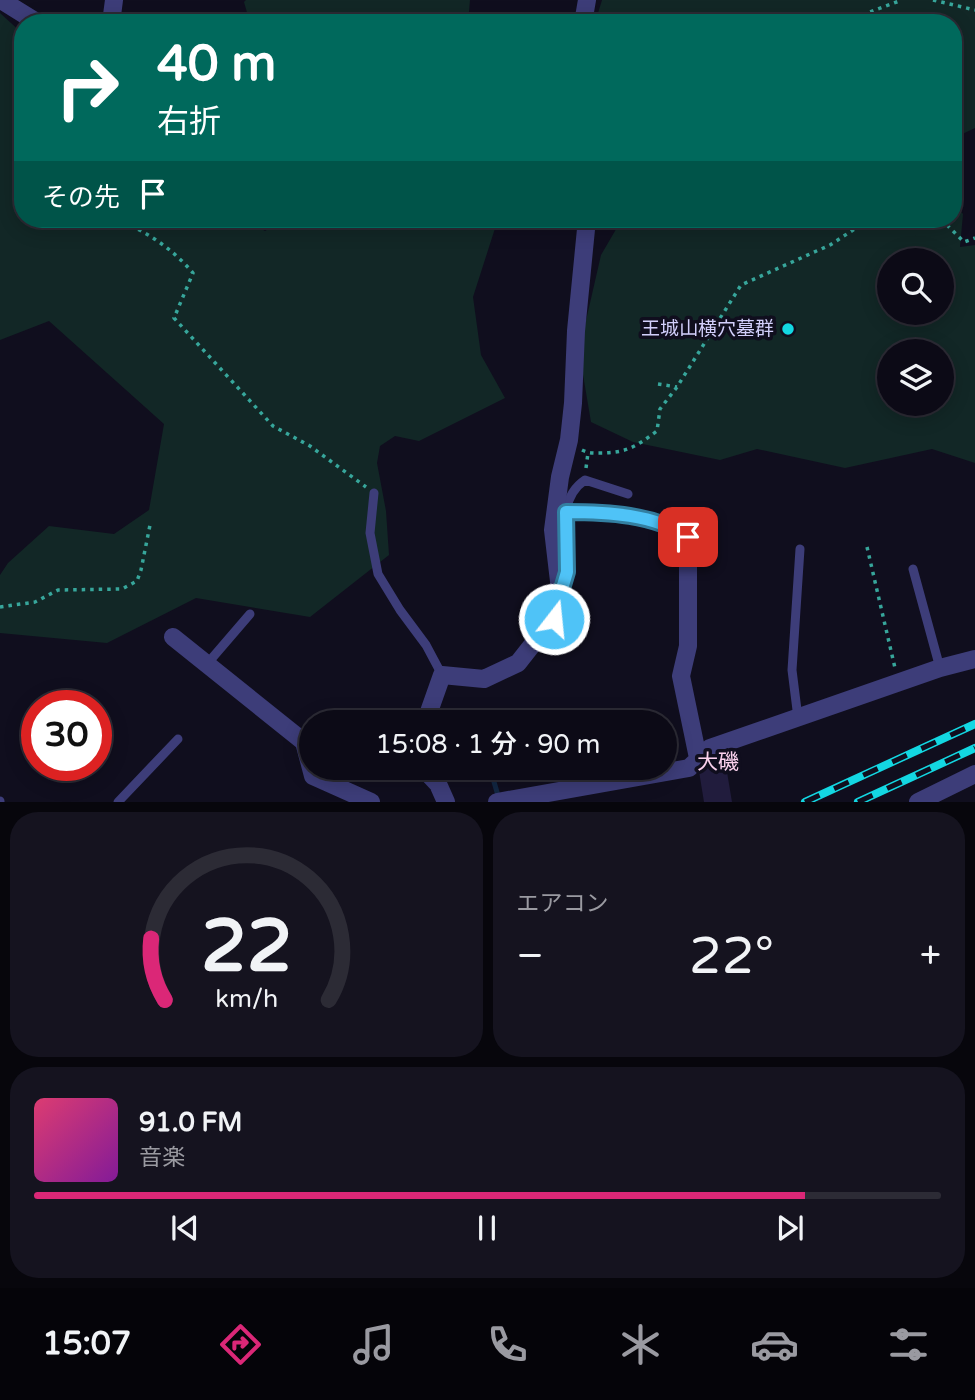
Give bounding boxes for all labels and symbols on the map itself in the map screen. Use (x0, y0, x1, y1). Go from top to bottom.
place label: 王城山横穴墓群 (641, 318, 774, 340)
marker: 王城山横穴墓群 (780, 321, 796, 337)
pin (658, 507, 718, 567)
position arrow (517, 582, 591, 656)
speed limit sign: 30 (21, 690, 112, 781)
district label: 大磯 (697, 750, 739, 775)

